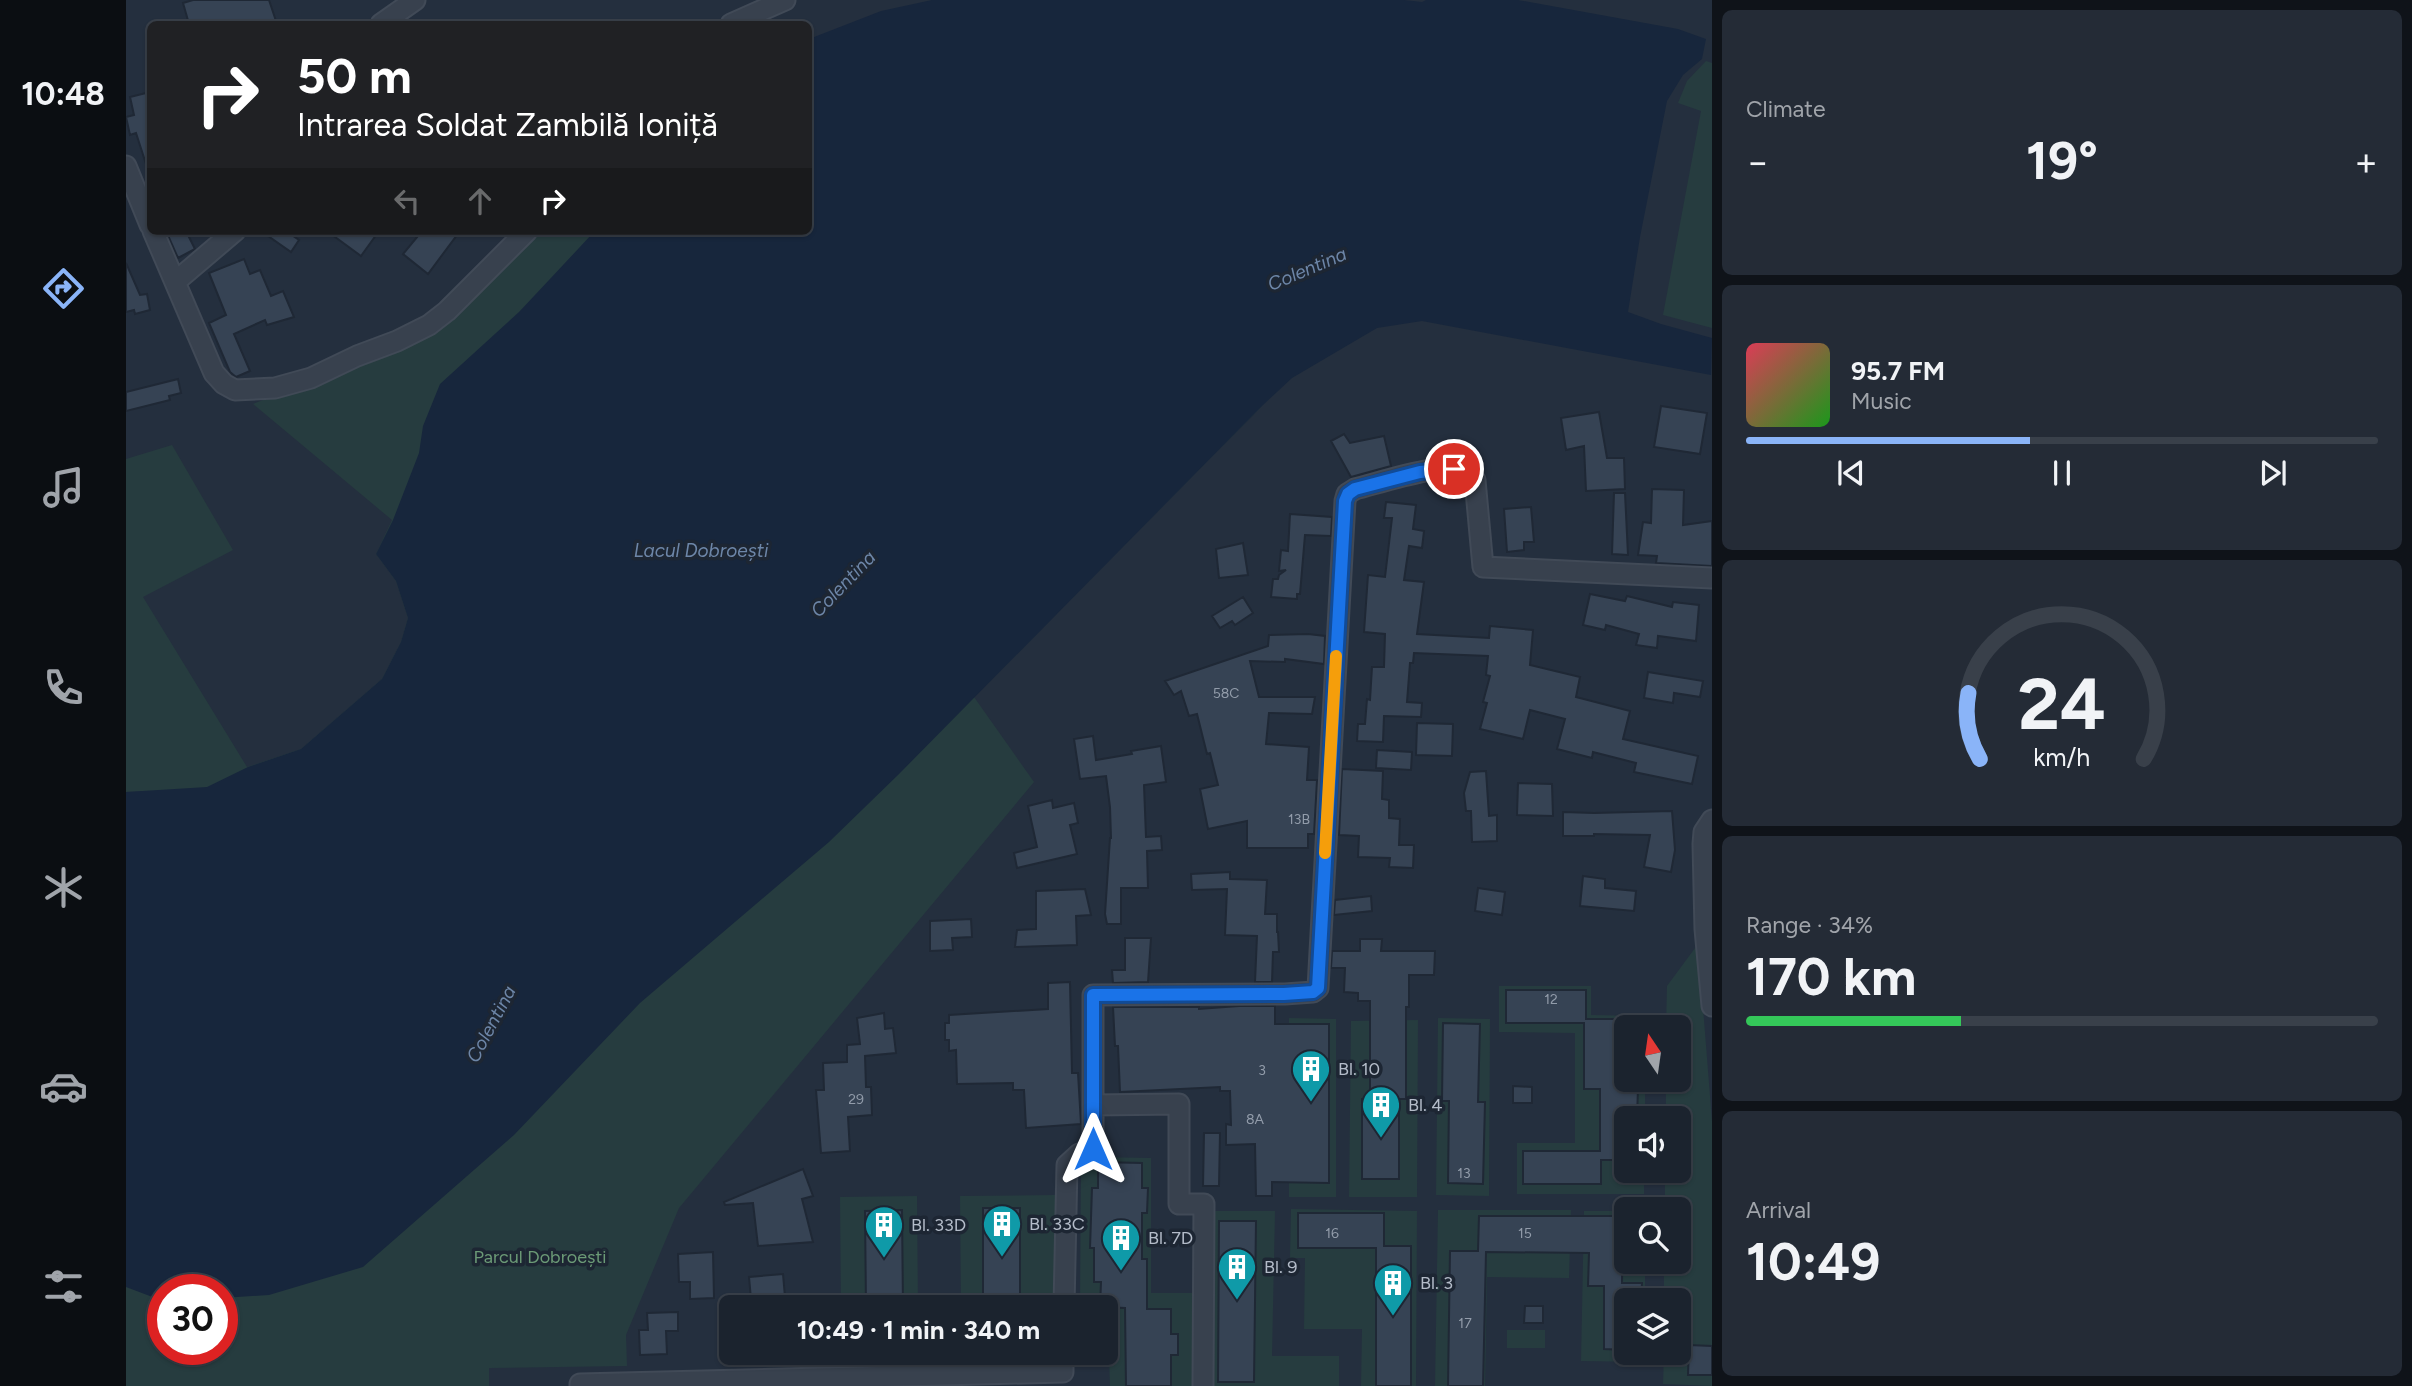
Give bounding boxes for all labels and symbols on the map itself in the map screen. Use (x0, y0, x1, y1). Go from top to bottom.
water label: Colentina (1264, 242, 1350, 296)
pin (1424, 439, 1484, 499)
water label: Lacul Dobroești (634, 539, 769, 562)
water label: Colentina (806, 546, 880, 622)
house number: 58C (1213, 685, 1239, 702)
house number: 13B (1288, 811, 1310, 828)
water label: Colentina (461, 982, 521, 1066)
house number: 12 (1544, 991, 1558, 1008)
north arrow (1614, 1015, 1690, 1092)
building icon: Bl. 10 (1290, 1048, 1332, 1103)
place label: Bl. 10 (1338, 1058, 1380, 1080)
house number: 3 (1258, 1062, 1266, 1079)
building icon: Bl. 4 (1360, 1084, 1402, 1139)
house number: 29 (848, 1091, 864, 1108)
place label: Bl. 4 (1408, 1094, 1442, 1116)
house number: 8A (1246, 1111, 1265, 1128)
position arrow (1056, 1112, 1130, 1186)
house number: 13 (1457, 1165, 1471, 1182)
building icon: Bl. 33C (981, 1203, 1023, 1258)
building icon: Bl. 33D (863, 1204, 905, 1259)
place label: Bl. 33C (1029, 1213, 1085, 1235)
place label: Bl. 33D (911, 1214, 966, 1236)
building icon: Bl. 7D (1100, 1217, 1142, 1272)
house number: 16 (1325, 1225, 1339, 1242)
house number: 15 (1518, 1225, 1532, 1242)
place label: Bl. 7D (1148, 1227, 1193, 1249)
park label: Parcul Dobroești (474, 1246, 606, 1268)
building icon: Bl. 9 (1216, 1246, 1258, 1301)
place label: Bl. 9 (1264, 1256, 1297, 1278)
building icon: Bl. 3 (1372, 1262, 1414, 1317)
place label: Bl. 3 (1420, 1272, 1453, 1294)
speed limit sign: 30 (147, 1274, 238, 1365)
house number: 17 (1458, 1315, 1472, 1332)

